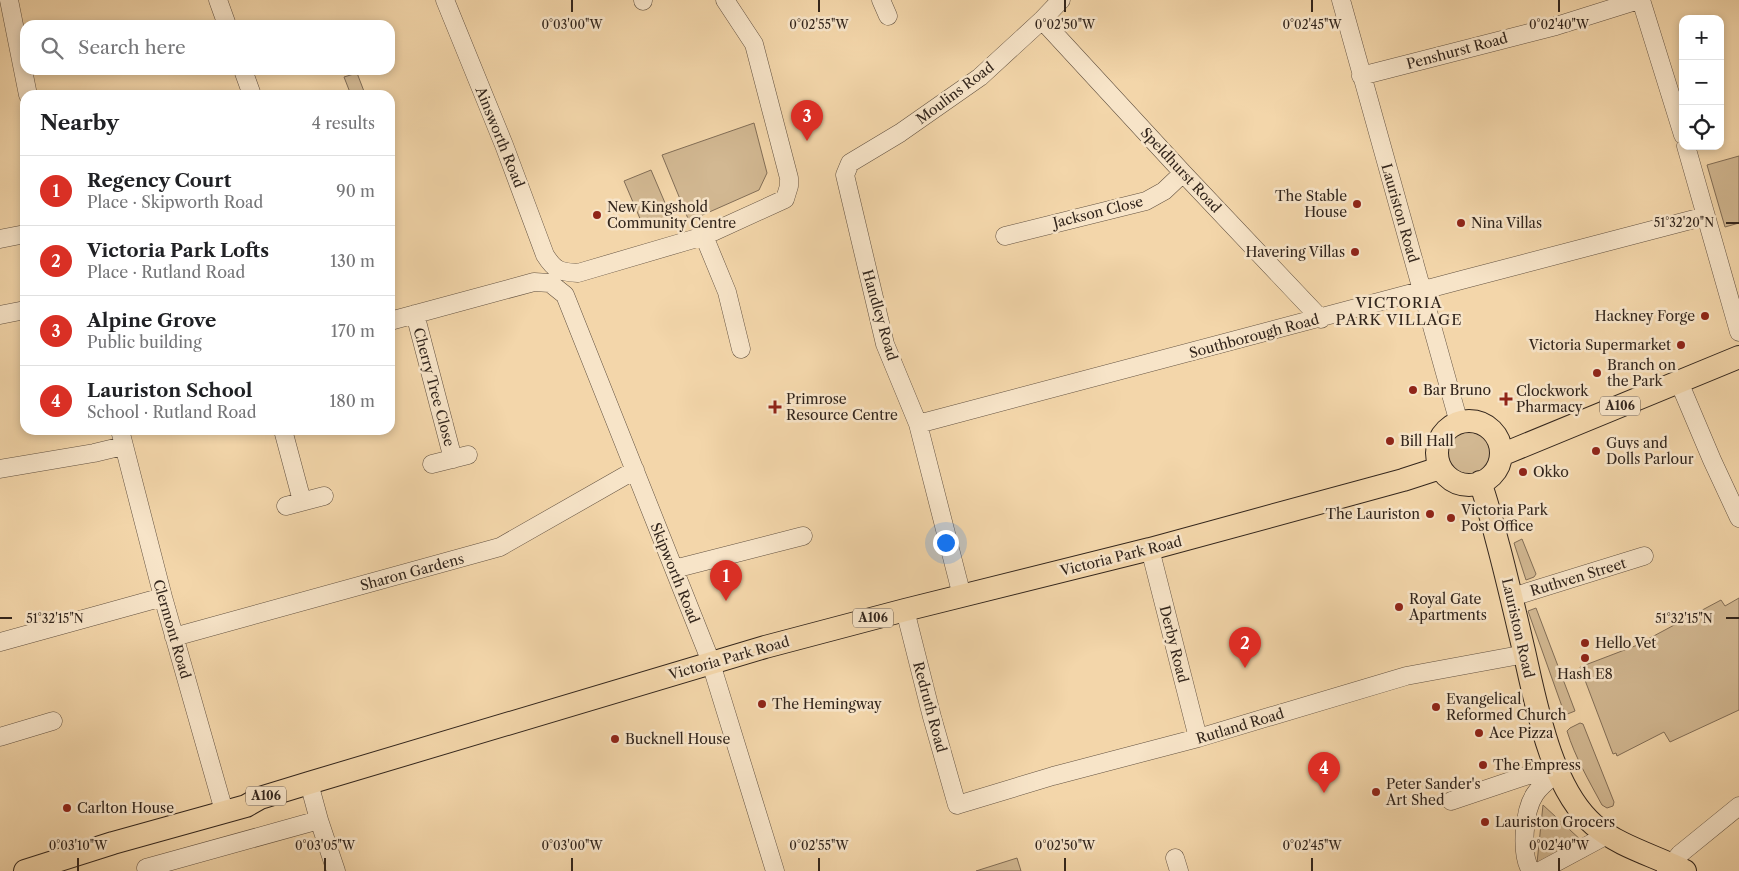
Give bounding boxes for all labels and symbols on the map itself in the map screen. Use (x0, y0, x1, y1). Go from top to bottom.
text: 0°03'00"W (541, 17, 603, 32)
text: 0°02'55"W (789, 17, 849, 32)
text: 0°02'50"W (1035, 17, 1096, 32)
text: 0°02'45"W (1282, 17, 1342, 32)
text: 0°02'40"W (1529, 17, 1590, 32)
street label: Penshurst Road (1404, 29, 1510, 73)
street label: Moulins Road (913, 58, 998, 128)
street label: Ainsworth Road (471, 83, 529, 190)
pin: 3 (791, 100, 823, 141)
street label: Speldhurst Road (1137, 124, 1225, 217)
street label: Lauriston Road (1377, 161, 1423, 265)
place label: The Stable House (1275, 187, 1347, 221)
street label: Jackson Close (1049, 192, 1145, 232)
place label: New Kingshold Community Centre (607, 198, 736, 232)
marker: The Stable House (1351, 198, 1363, 210)
marker: New Kingshold Community Centre (591, 209, 603, 221)
place label: Nina Villas (1471, 214, 1542, 232)
text: 51°32'20"N (1654, 215, 1714, 230)
marker: Nina Villas (1455, 217, 1467, 229)
place label: Havering Villas (1245, 243, 1345, 261)
marker: Havering Villas (1349, 246, 1361, 258)
street label: Handley Road (858, 267, 902, 363)
district label: VICTORIA PARK VILLAGE (1335, 293, 1463, 329)
place label: Hackney Forge (1595, 307, 1695, 325)
street label: Southborough Road (1187, 310, 1321, 362)
marker: Hackney Forge (1699, 310, 1711, 322)
street label: Cherry Tree Close (410, 326, 459, 448)
place label: Victoria Supermarket (1528, 336, 1671, 354)
marker: Victoria Supermarket (1675, 339, 1687, 351)
place label: Branch on the Park (1607, 356, 1676, 390)
marker: Branch on the Park (1591, 367, 1603, 379)
place label: Bar Bruno (1423, 381, 1491, 399)
place label: Clockwork Pharmacy (1516, 382, 1589, 416)
marker: Bar Bruno (1407, 384, 1419, 396)
place label: Primrose Resource Centre (786, 390, 898, 424)
marker: Clockwork Pharmacy (1500, 393, 1512, 405)
road number: A106 (1600, 396, 1640, 416)
marker: Primrose Resource Centre (768, 400, 782, 414)
place label: Bill Hall (1400, 432, 1454, 450)
place label: Guys and Dolls Parlour (1606, 434, 1694, 468)
marker: Bill Hall (1384, 435, 1396, 447)
marker: Guys and Dolls Parlour (1590, 445, 1602, 457)
place label: Okko (1533, 463, 1569, 481)
marker: Okko (1517, 466, 1529, 478)
place label: Victoria Park Post Office (1460, 501, 1549, 535)
place label: The Lauriston (1326, 505, 1420, 523)
marker: The Lauriston (1424, 508, 1436, 520)
marker: Victoria Park Post Office (1445, 512, 1457, 524)
street label: Skipworth Road (647, 520, 704, 626)
your location (933, 530, 959, 556)
street label: Victoria Park Road (1057, 532, 1184, 580)
street label: Sharon Gardens (358, 549, 466, 595)
street label: Ruthven Street (1528, 554, 1628, 600)
pin: 1 (710, 560, 742, 601)
street label: Lauriston Road (1498, 576, 1538, 680)
street label: Clermont Road (149, 577, 195, 681)
place label: Royal Gate Apartments (1408, 590, 1487, 624)
marker: Royal Gate Apartments (1393, 601, 1405, 613)
street label: Derby Road (1156, 604, 1192, 685)
road number: A106 (853, 608, 893, 628)
text: 51°32'15"N (26, 611, 84, 626)
text: 51°32'15"N (1655, 611, 1713, 626)
pin: 2 (1229, 627, 1261, 668)
street label: Victoria Park Road (666, 632, 792, 684)
place label: Hello Vet (1595, 634, 1656, 652)
marker: Hello Vet (1579, 637, 1591, 649)
marker: Hash E8 (1579, 652, 1591, 664)
street label: Redruth Road (909, 660, 951, 755)
place label: Hash E8 (1557, 665, 1613, 683)
place label: Evangelical Reformed Church (1446, 690, 1567, 724)
place label: The Hemingway (772, 695, 882, 713)
marker: The Hemingway (756, 698, 768, 710)
marker: Evangelical Reformed Church (1430, 701, 1442, 713)
street label: Rutland Road (1194, 704, 1287, 748)
place label: Ace Pizza (1488, 724, 1554, 742)
marker: Ace Pizza (1473, 727, 1485, 739)
place label: Bucknell House (625, 730, 730, 748)
marker: Bucknell House (609, 733, 621, 745)
pin: 4 (1308, 752, 1340, 793)
place label: The Empress (1493, 756, 1581, 774)
marker: The Empress (1477, 759, 1489, 771)
place label: Peter Sander's Art Shed (1385, 775, 1481, 809)
road number: A106 (246, 786, 286, 806)
marker: Peter Sander's Art Shed (1370, 786, 1382, 798)
place label: Carlton House (77, 799, 174, 817)
marker: Carlton House (61, 802, 73, 814)
place label: Lauriston Grocers (1495, 813, 1615, 831)
marker: Lauriston Grocers (1479, 816, 1491, 828)
text: 0°03'10"W (49, 838, 108, 853)
text: 0°03'05"W (295, 838, 356, 853)
text: 0°03'00"W (541, 838, 603, 853)
text: 0°02'55"W (789, 838, 849, 853)
text: 0°02'50"W (1035, 838, 1096, 853)
text: 0°02'45"W (1282, 838, 1342, 853)
text: 0°02'40"W (1529, 838, 1590, 853)

